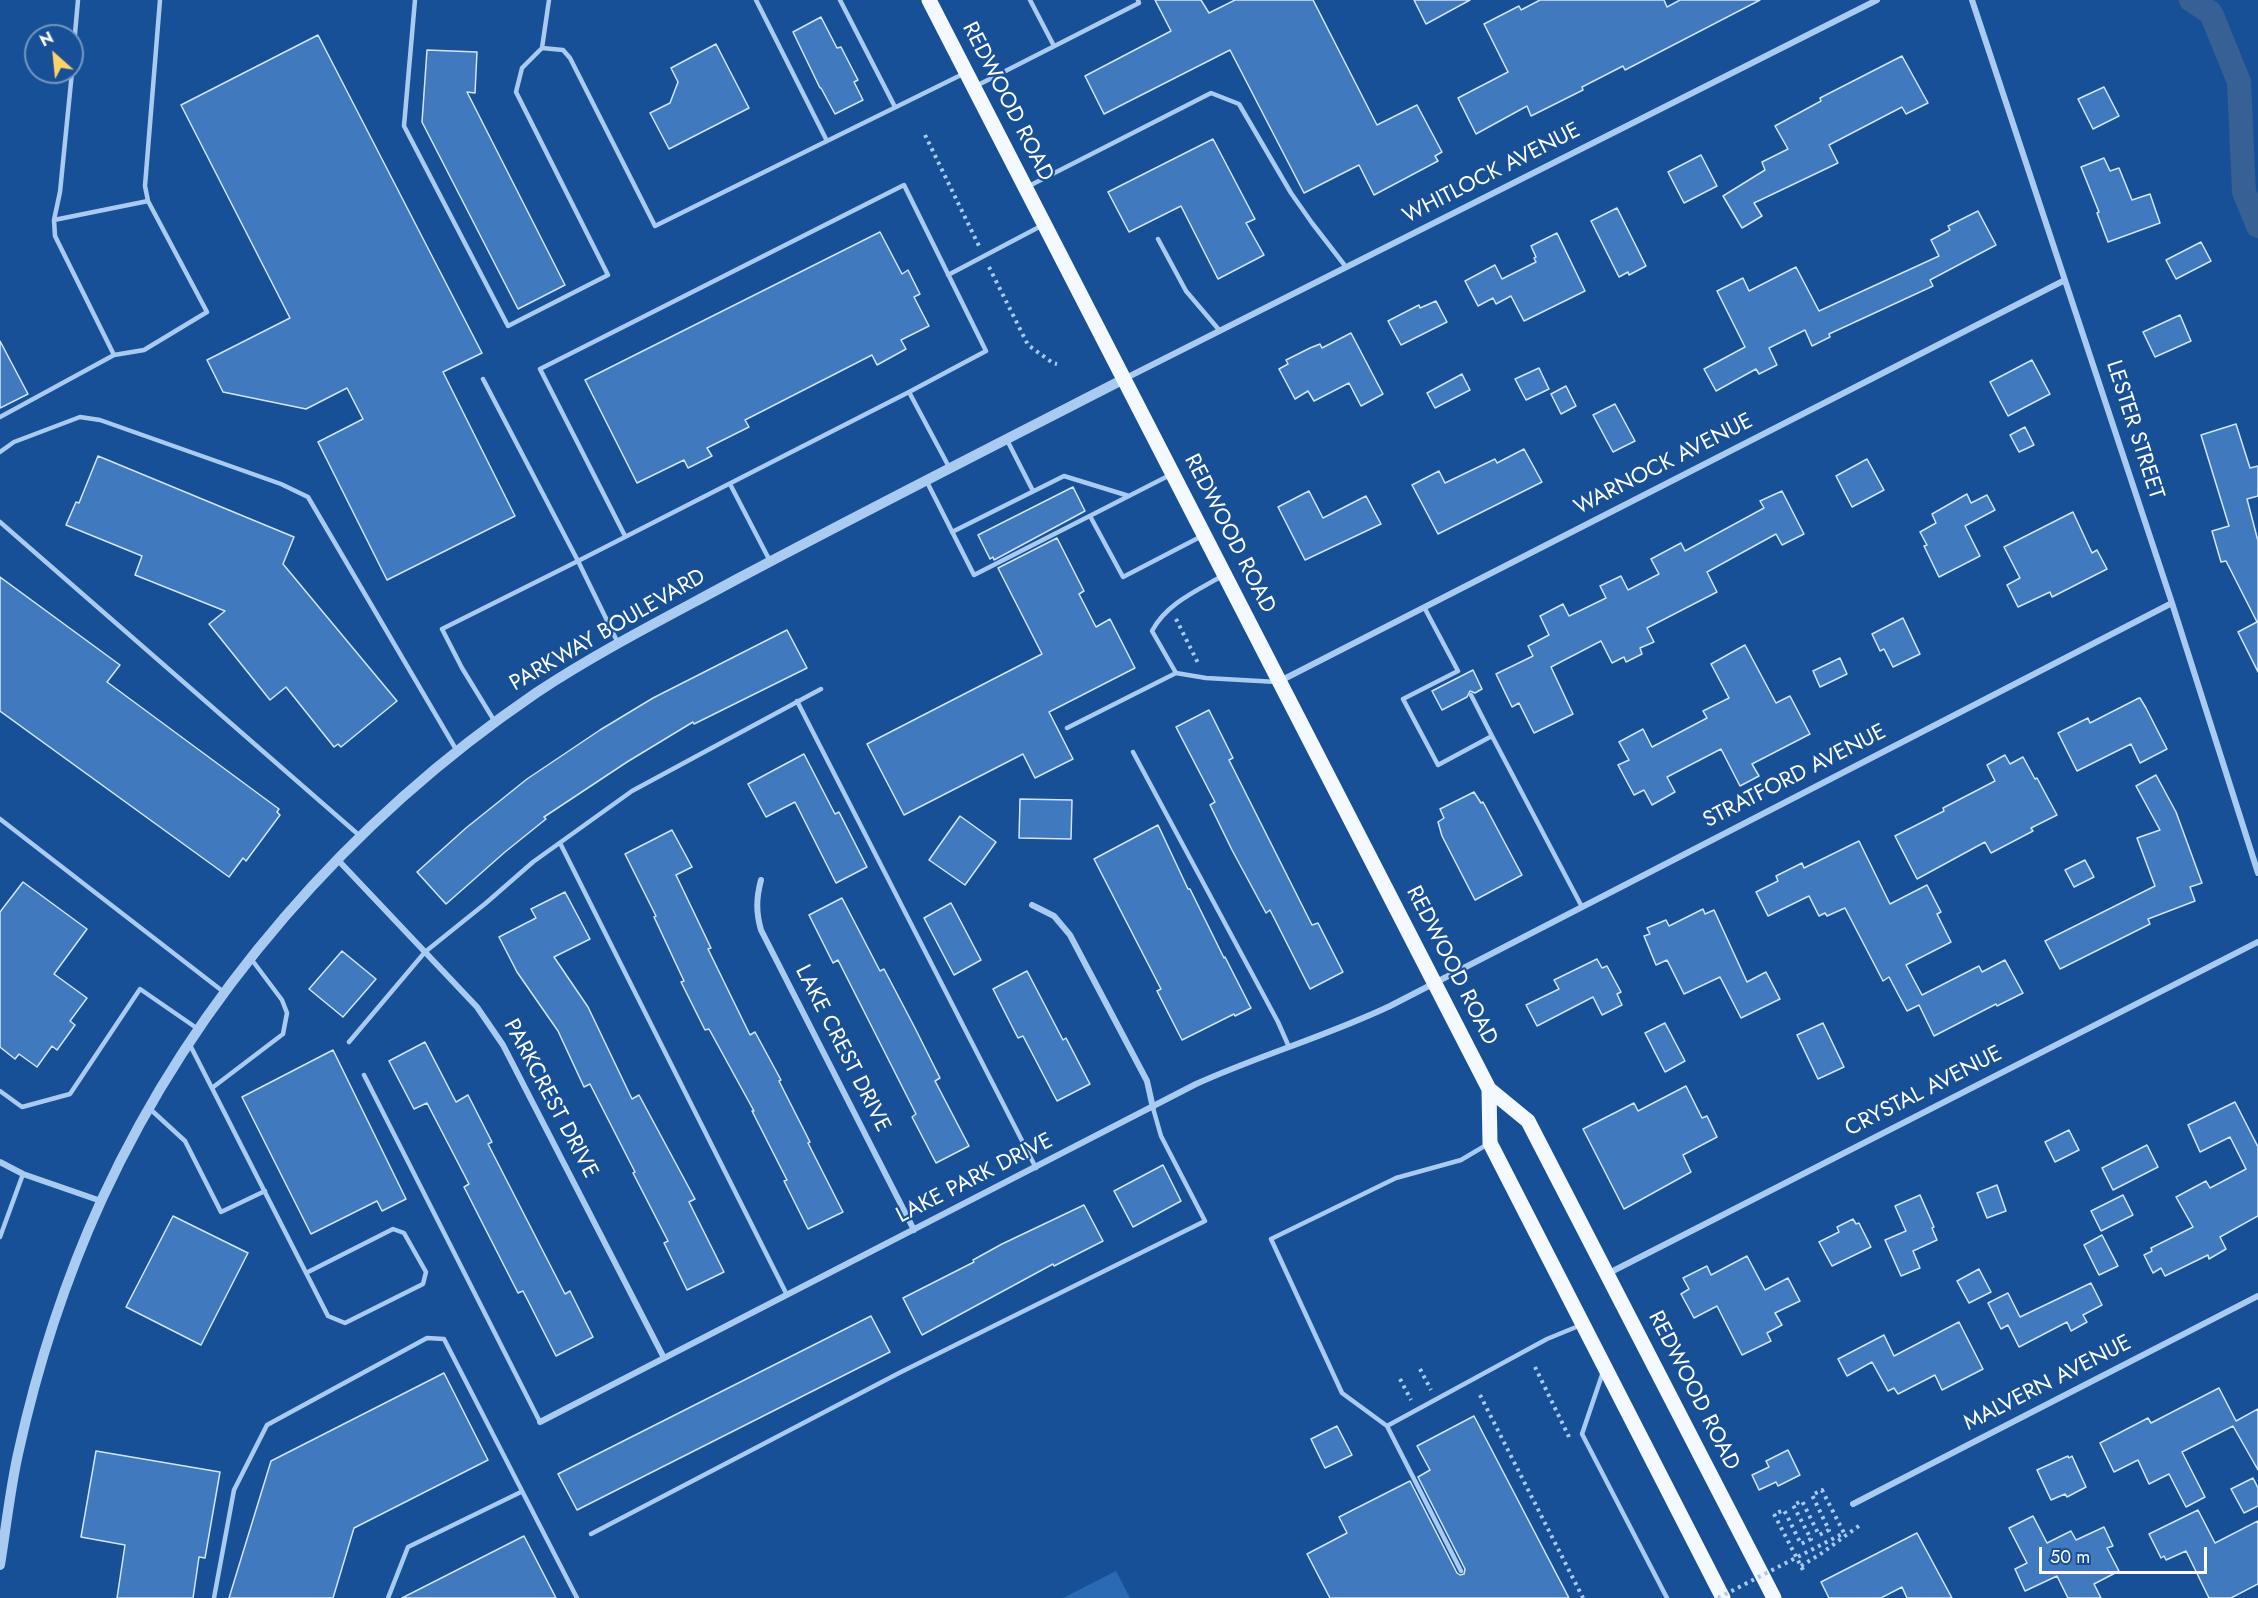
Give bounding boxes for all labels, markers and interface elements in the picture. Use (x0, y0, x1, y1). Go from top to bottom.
street label: REDWOOD ROAD (956, 18, 1058, 186)
north arrow (24, 24, 84, 84)
text: N (36, 26, 57, 52)
street label: WHITLOCK AVENUE (1399, 118, 1585, 230)
street label: LESTER STREET (2099, 357, 2169, 503)
street label: WARNOCK AVENUE (1570, 409, 1758, 521)
street label: REDWOOD ROAD (1178, 450, 1280, 618)
street label: PARKWAY BOULEVARD (505, 564, 711, 698)
street label: STRATFORD AVENUE (1699, 719, 1891, 835)
street label: REDWOOD ROAD (1400, 882, 1502, 1050)
street label: LAKE CREST DRIVE (788, 961, 896, 1137)
street label: PARKCREST DRIVE (497, 1015, 603, 1183)
street label: CRYSTAL AVENUE (1841, 1041, 2007, 1143)
street label: LAKE PARK DRIVE (892, 1128, 1058, 1230)
street label: REDWOOD ROAD (1642, 1307, 1744, 1475)
street label: MALVERN AVENUE (1960, 1330, 2136, 1438)
scale bar (2042, 1535, 2210, 1573)
text: 50 m (2050, 1544, 2090, 1570)

